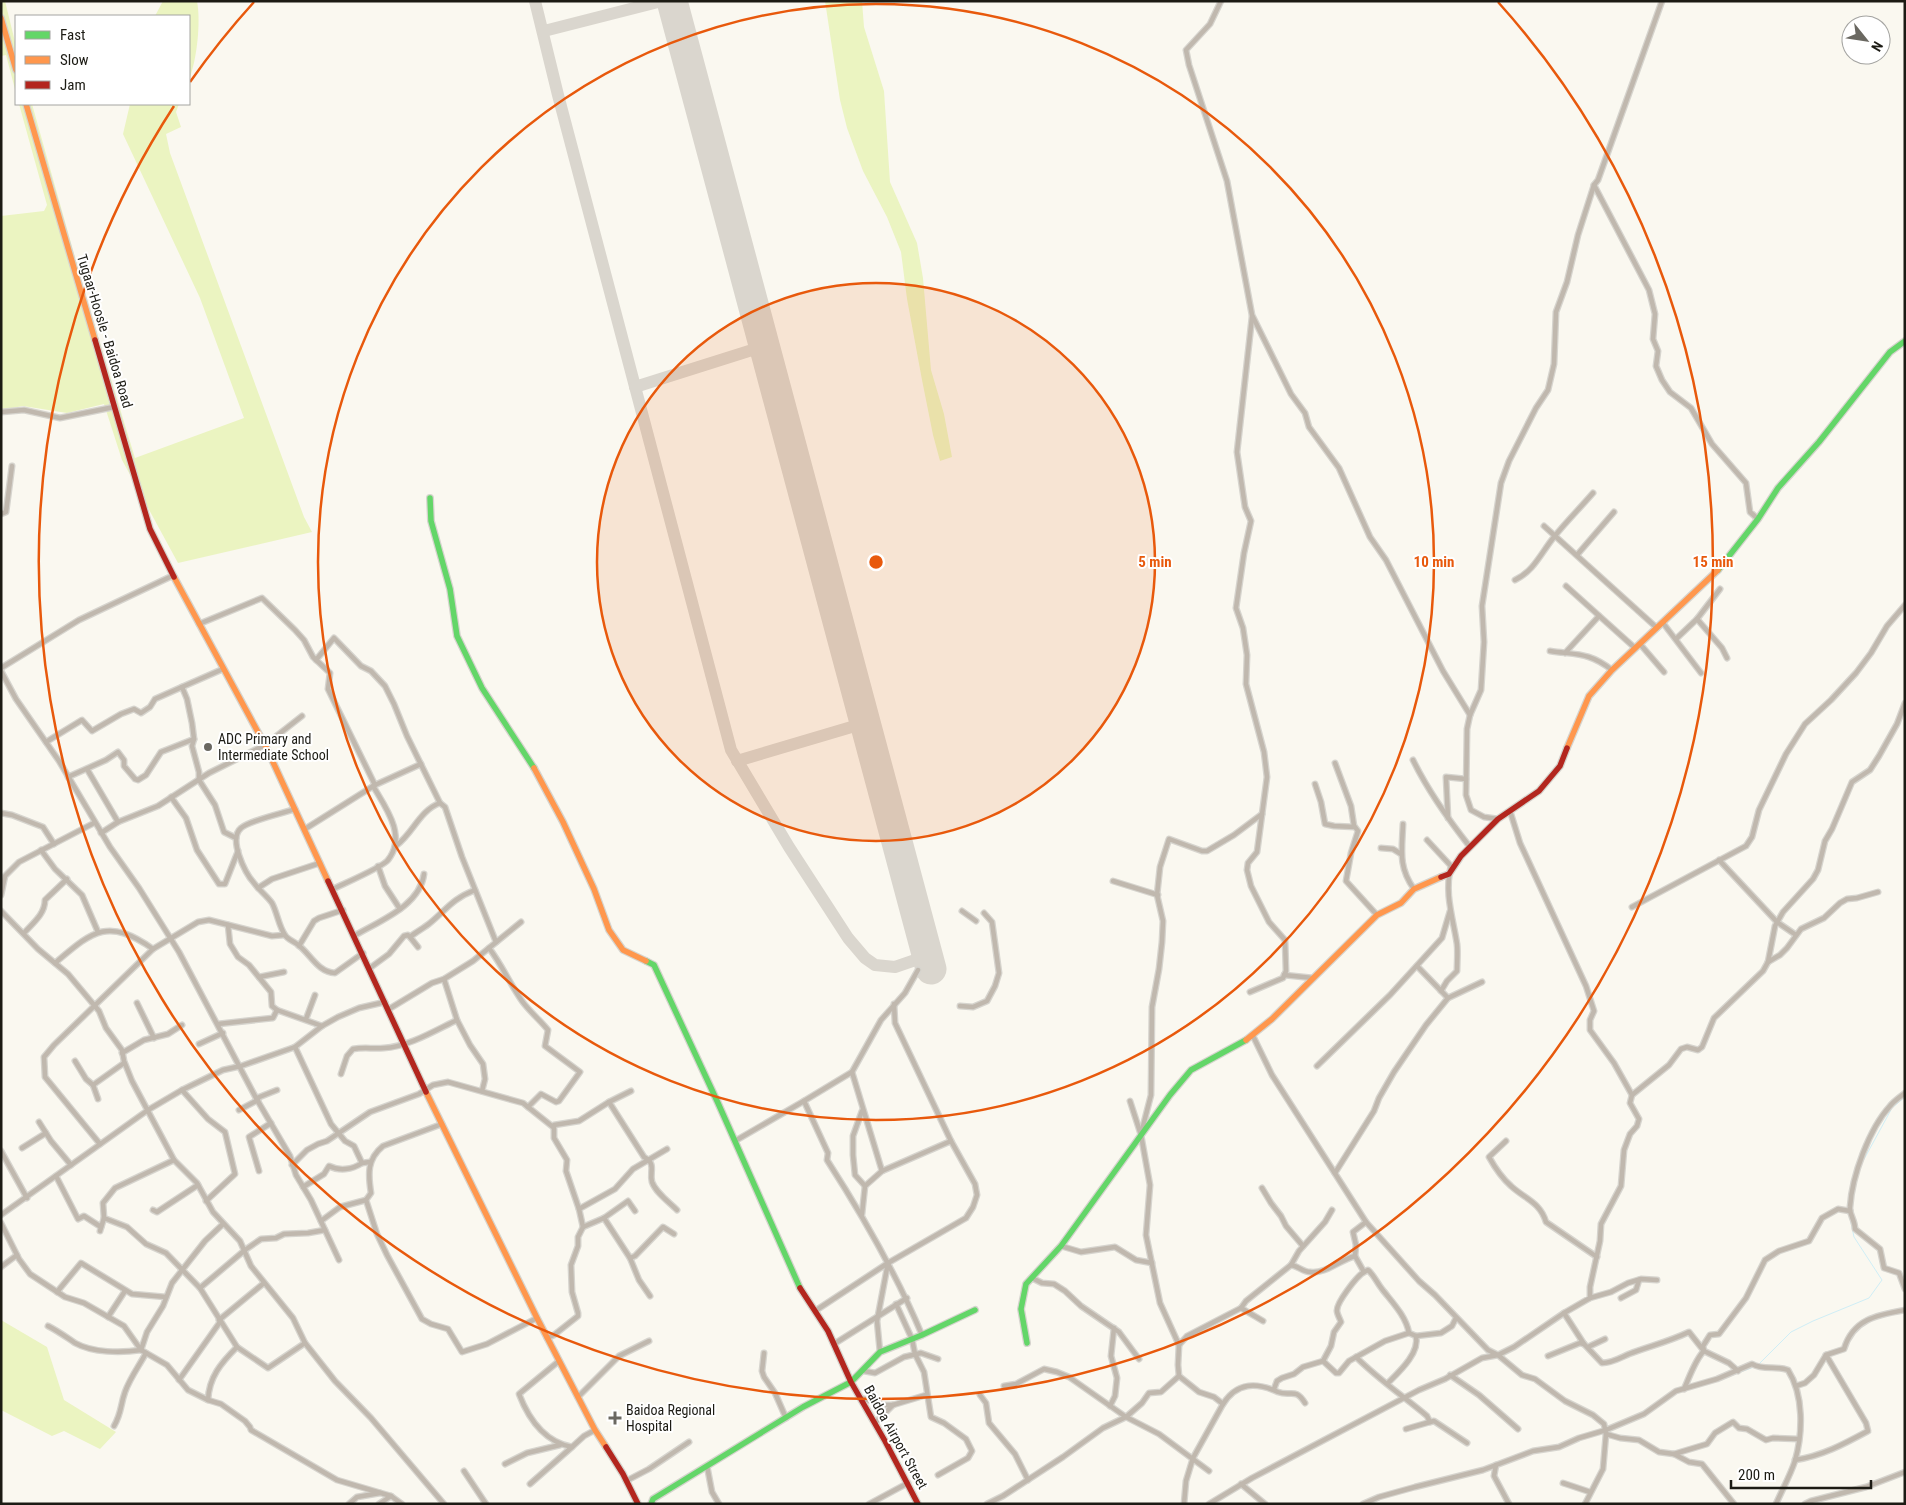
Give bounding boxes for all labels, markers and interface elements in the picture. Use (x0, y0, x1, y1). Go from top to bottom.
legend (15, 15, 190, 105)
north arrow (1841, 15, 1891, 65)
text: Fast (60, 26, 85, 44)
text: N (1868, 39, 1886, 54)
text: Slow (60, 51, 89, 69)
text: Jam (60, 76, 86, 94)
street label: Tugaar-Hoosle - Baidoa Road (74, 252, 136, 410)
centre of rings (867, 553, 885, 571)
text: 5 min (1138, 553, 1172, 571)
text: 10 min (1414, 553, 1454, 571)
text: 15 min (1693, 553, 1733, 571)
place label: ADC Primary and Intermediate School (218, 731, 329, 763)
marker: ADC Primary and Intermediate School (202, 741, 214, 753)
street label: Baidoa Airport Street (861, 1383, 931, 1491)
place label: Baidoa Regional Hospital (626, 1402, 715, 1434)
marker: Baidoa Regional Hospital (608, 1411, 622, 1425)
scale bar (1731, 1458, 1871, 1490)
text: 200 m (1738, 1466, 1775, 1484)

